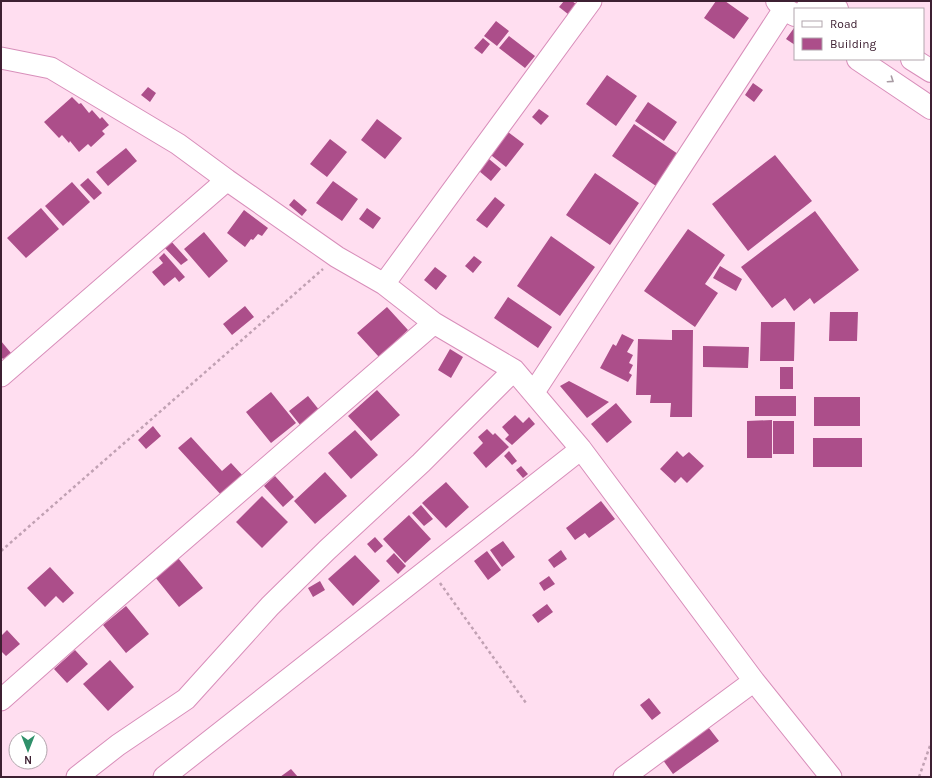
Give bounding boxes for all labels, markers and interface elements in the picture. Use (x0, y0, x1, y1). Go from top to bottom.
legend (794, 8, 924, 60)
text: Road (830, 17, 858, 31)
text: Building (830, 37, 877, 51)
one-way arrow (887, 75, 894, 83)
north arrow (8, 730, 48, 770)
text: N (24, 753, 32, 766)

